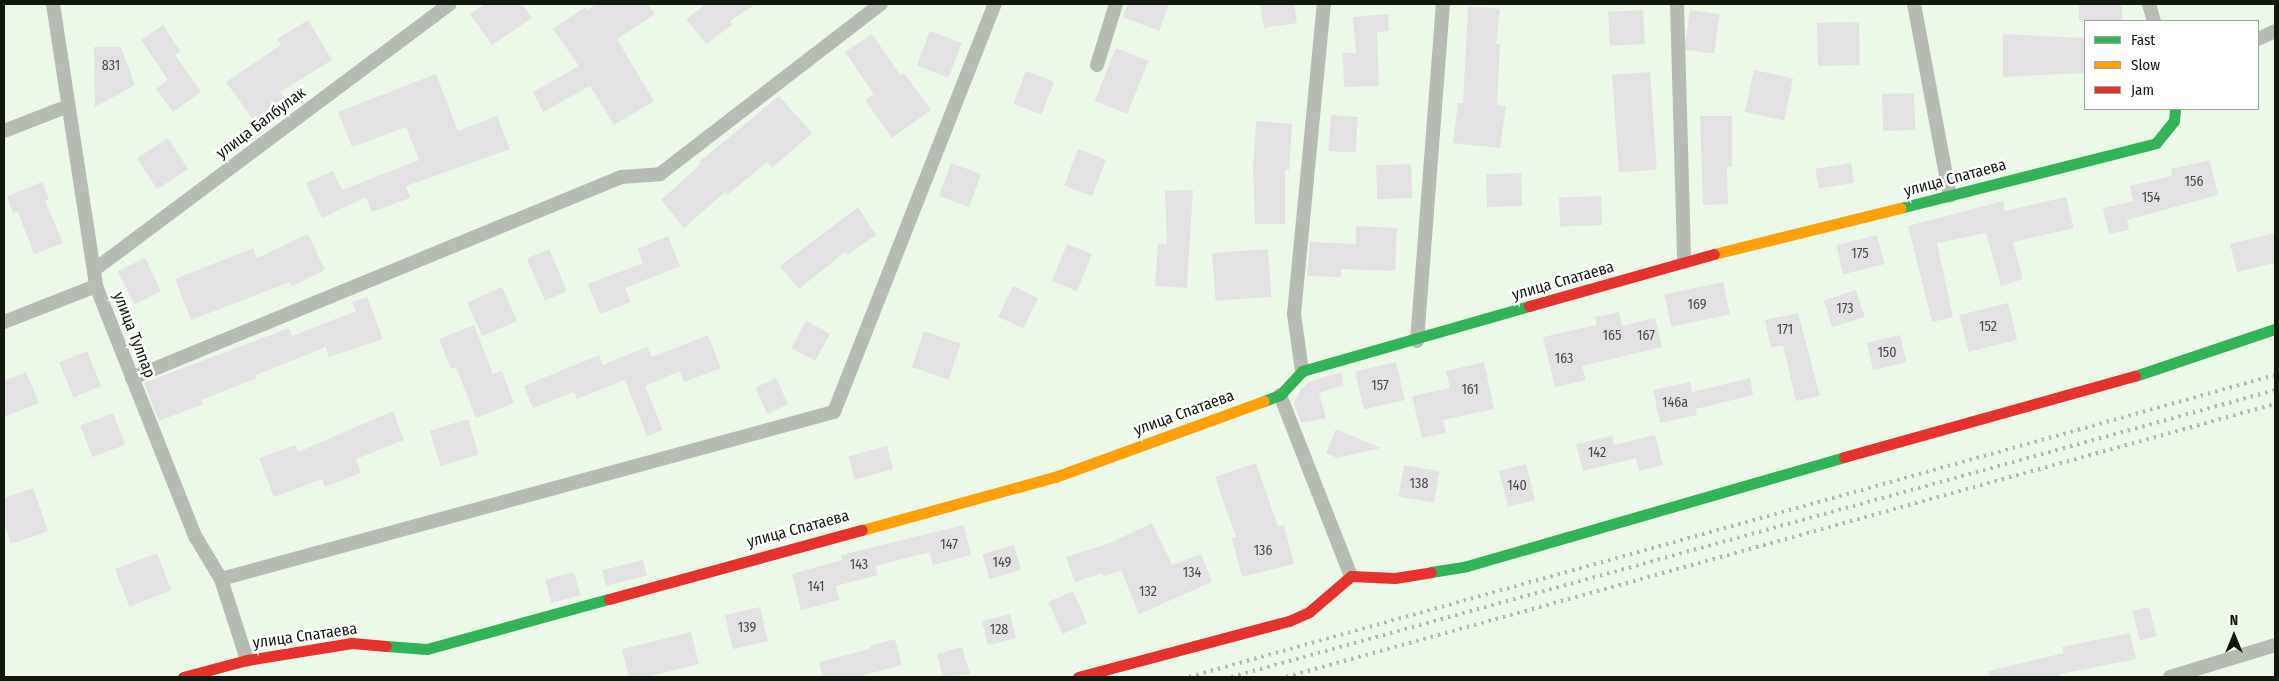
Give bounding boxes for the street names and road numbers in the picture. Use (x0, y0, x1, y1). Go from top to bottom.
street label: улица Балбулак (212, 83, 310, 163)
street label: улица Спатаева (1902, 155, 2008, 201)
street label: улица Спатаева (1510, 257, 1616, 305)
street label: улица Тулпар (109, 289, 159, 381)
street label: улица Спатаева (1131, 386, 1237, 440)
street label: улица Спатаева (745, 506, 851, 552)
street label: улица Спатаева (252, 619, 358, 653)

